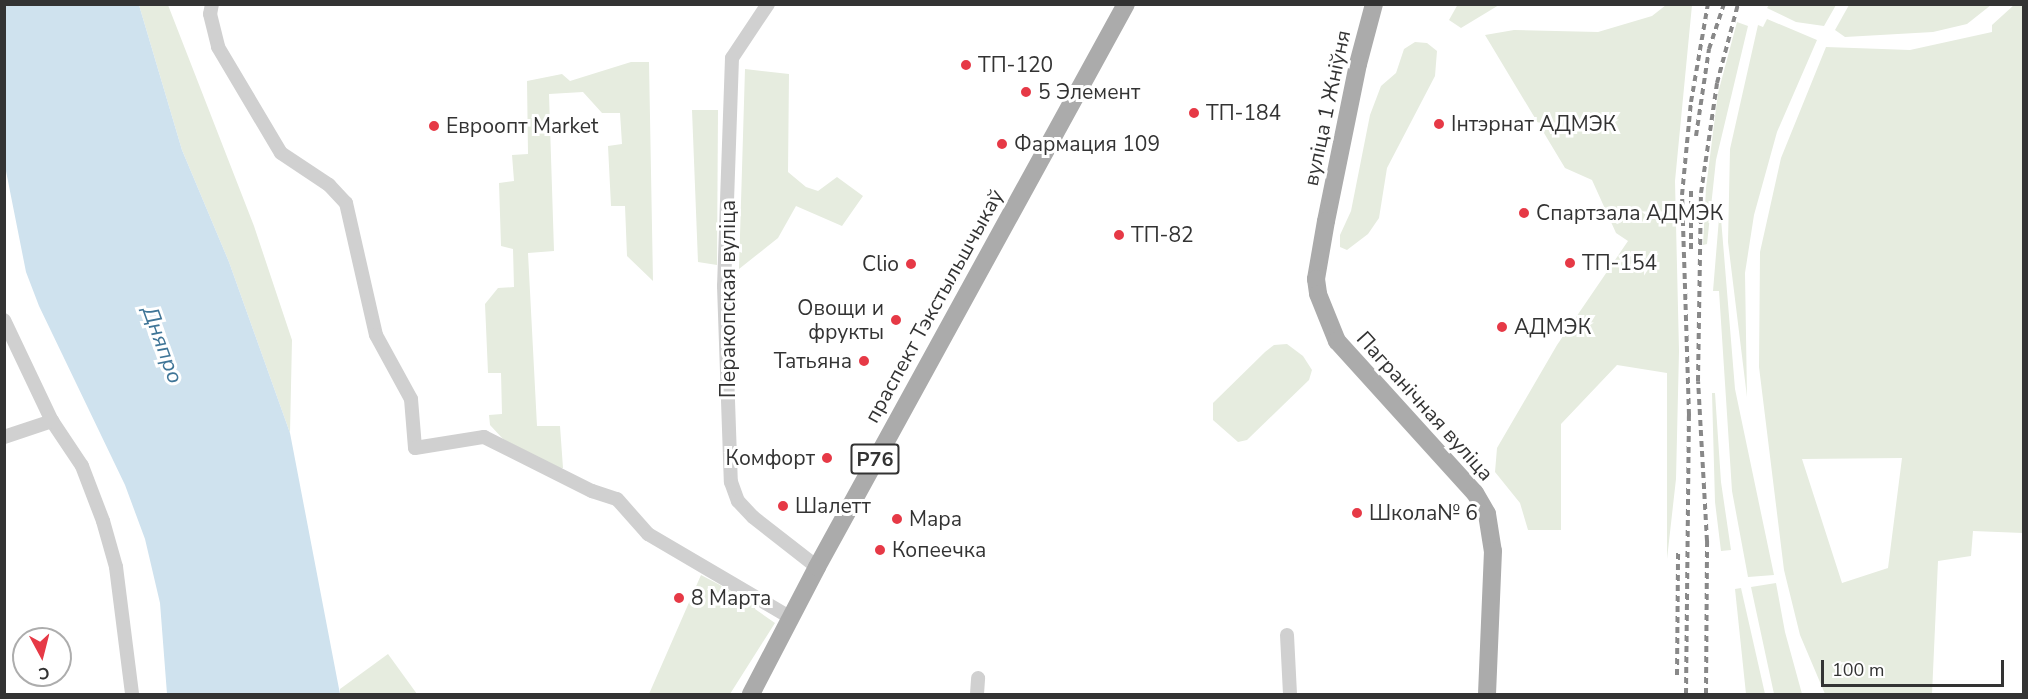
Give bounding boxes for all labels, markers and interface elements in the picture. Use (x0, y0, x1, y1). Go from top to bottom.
street label: вуліца 1 Жніўня (1298, 28, 1356, 188)
place label: ТП-120 (978, 52, 1053, 78)
marker: ТП-120 (959, 58, 973, 72)
place label: 5 Элемент (1038, 79, 1140, 105)
marker: 5 Элемент (1019, 85, 1033, 99)
place label: ТП-184 (1206, 100, 1281, 126)
marker: ТП-184 (1187, 106, 1201, 120)
place label: Інтэрнат АДМЭК (1451, 111, 1616, 137)
place label: Евроопт Market (446, 113, 598, 139)
marker: Інтэрнат АДМЭК (1432, 117, 1446, 131)
marker: Евроопт Market (427, 119, 441, 133)
place label: Фармация 109 (1014, 131, 1160, 157)
marker: Фармация 109 (995, 137, 1009, 151)
street label: праспект Тэкстыльшчыкаў (859, 185, 1009, 427)
street label: Перакопская вуліца (715, 200, 741, 398)
place label: Спартзала АДМЭК (1536, 200, 1723, 226)
marker: Спартзала АДМЭК (1517, 206, 1531, 220)
place label: ТП-82 (1131, 222, 1194, 248)
marker: ТП-82 (1112, 228, 1126, 242)
place label: ТП-154 (1582, 250, 1657, 276)
place label: Clio (862, 251, 899, 277)
marker: ТП-154 (1563, 256, 1577, 270)
marker: Clio (904, 257, 918, 271)
place label: Овощи и фрукты (797, 295, 884, 345)
water label: Дняпро (136, 303, 188, 387)
marker: Овощи и фрукты (889, 313, 903, 327)
place label: АДМЭК (1514, 314, 1591, 340)
marker: АДМЭК (1495, 320, 1509, 334)
street label: Пагранічная вуліца (1351, 326, 1499, 486)
place label: Татьяна (774, 348, 852, 374)
marker: Татьяна (857, 354, 871, 368)
road number: Р76 (850, 442, 900, 476)
place label: Комфорт (726, 445, 815, 471)
marker: Комфорт (820, 451, 834, 465)
place label: Шалетт (795, 493, 871, 519)
marker: Шалетт (776, 499, 790, 513)
place label: Школа№ 6 (1369, 500, 1478, 526)
place label: Мара (909, 506, 962, 532)
marker: Школа№ 6 (1350, 506, 1364, 520)
marker: Мара (890, 512, 904, 526)
place label: Копеечка (892, 537, 986, 563)
marker: Копеечка (873, 543, 887, 557)
place label: 8 Марта (691, 585, 771, 611)
marker: 8 Марта (672, 591, 686, 605)
north arrow (12, 627, 72, 687)
scale bar (1824, 648, 2007, 686)
text: 100 m (1832, 658, 1884, 682)
text: С (37, 661, 51, 684)

